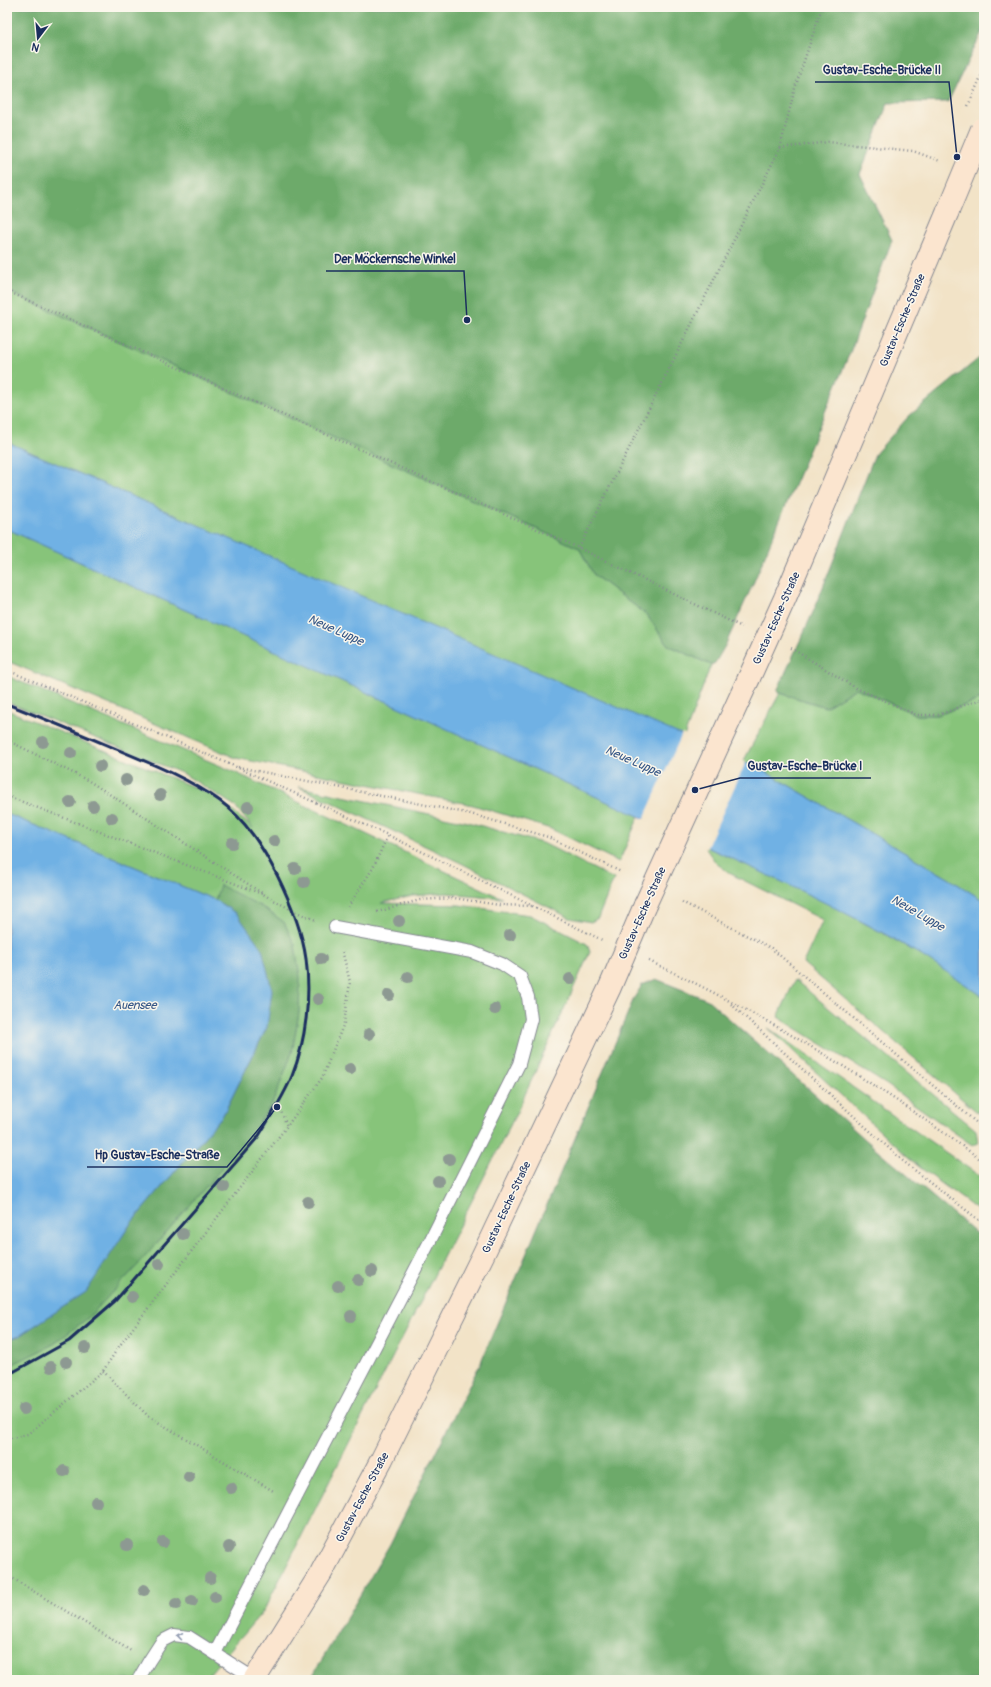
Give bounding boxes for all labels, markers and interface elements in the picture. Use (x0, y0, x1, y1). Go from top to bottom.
north arrow (18, 18, 58, 58)
text: N (29, 40, 41, 54)
callout: Gustav-Esche-Brücke II (815, 58, 949, 82)
text: Gustav-Esche-Brücke II (823, 63, 941, 78)
callout: Der Möckernsche Winkel (326, 247, 464, 271)
text: Der Möckernsche Winkel (334, 252, 456, 267)
street label: Gustav-Esche-Straße (877, 271, 928, 369)
street label: Gustav-Esche-Straße (750, 569, 803, 666)
water label: Neue Luppe (306, 612, 367, 650)
water label: Neue Luppe (603, 743, 664, 781)
callout: Gustav-Esche-Brücke I (740, 754, 871, 778)
text: Gustav-Esche-Brücke I (748, 759, 862, 774)
street label: Gustav-Esche-Straße (616, 864, 669, 961)
water label: Neue Luppe (889, 892, 948, 935)
water label: Auensee (114, 998, 157, 1013)
callout: Hp Gustav-Esche-Straße (87, 1143, 227, 1167)
text: Hp Gustav-Esche-Straße (95, 1148, 220, 1163)
street label: Gustav-Esche-Straße (479, 1159, 534, 1255)
street label: Gustav-Esche-Straße (333, 1450, 392, 1544)
one-way arrow (177, 1632, 184, 1641)

